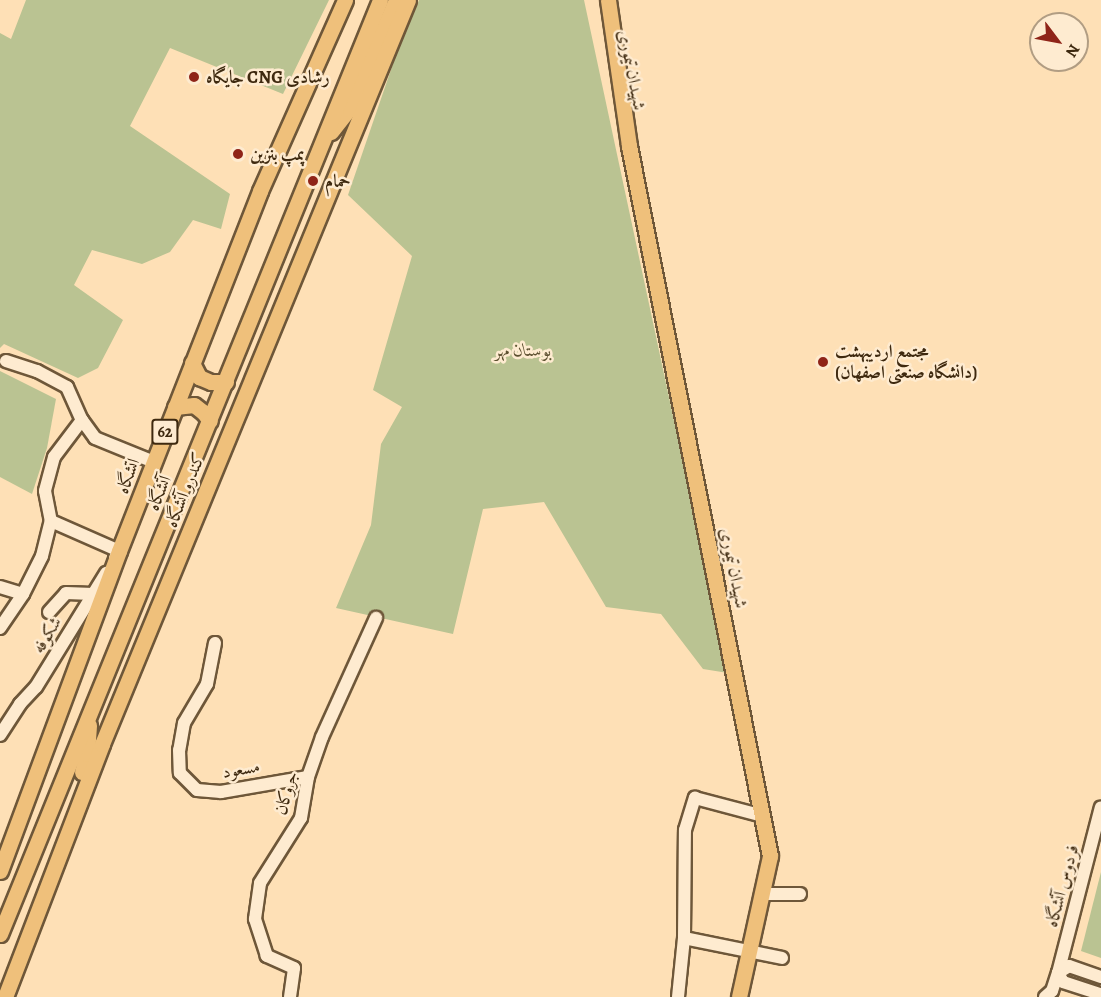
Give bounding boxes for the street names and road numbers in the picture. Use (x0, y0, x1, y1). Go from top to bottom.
street label: شهیدان تیموری (614, 28, 650, 112)
road number: 62 (150, 419, 180, 445)
street label: کندرو آتشگاه (160, 449, 210, 531)
street label: اتشگاه (111, 455, 145, 497)
street label: آتشگاه (142, 472, 176, 514)
street label: شهیدان تیموری (716, 526, 752, 610)
street label: شکوفه (28, 613, 66, 657)
street label: مسعود (220, 755, 262, 783)
street label: جروکان (269, 769, 303, 817)
street label: فردوس آتشگاه (1041, 842, 1083, 930)

